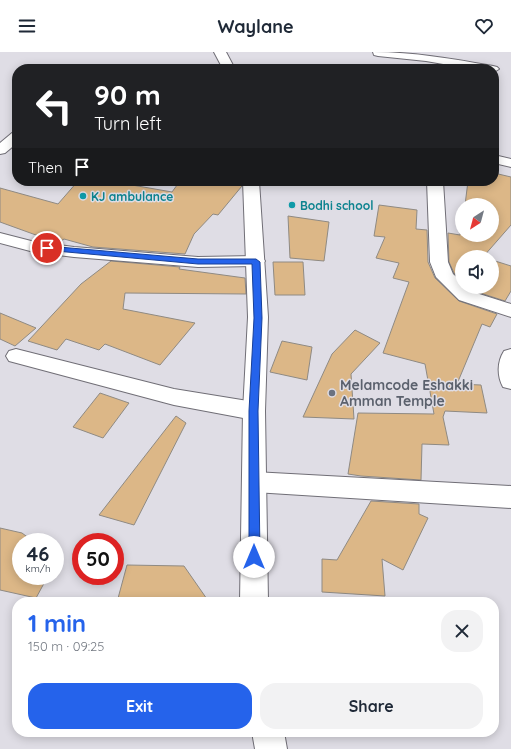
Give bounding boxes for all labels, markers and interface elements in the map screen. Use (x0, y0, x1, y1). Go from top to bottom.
icon: menu (16, 15, 38, 37)
text: Waylane (217, 15, 294, 38)
icon: heart (473, 15, 495, 37)
text: 90 m (94, 77, 161, 112)
icon: left (28, 80, 80, 132)
text: Turn left (94, 112, 162, 135)
icon: arrive (71, 156, 93, 178)
text: Then (28, 158, 63, 177)
place label: KJ ambulance (91, 189, 173, 204)
marker: KJ ambulance (78, 191, 88, 201)
place label: Bodhi school (300, 198, 373, 213)
north arrow (455, 198, 499, 242)
map controls (455, 198, 499, 294)
marker: Bodhi school (287, 200, 297, 210)
pin (30, 231, 64, 265)
icon: arrive (36, 237, 58, 259)
button: sound (455, 250, 499, 294)
place label: Melamcode Eshakki Amman Temple (340, 376, 473, 410)
marker: Melamcode Eshakki Amman Temple (327, 388, 337, 398)
speed limit sign: 50 (72, 533, 124, 585)
position arrow (233, 536, 275, 578)
text: 46 (27, 541, 49, 566)
text: km/h (25, 562, 51, 575)
text: 1 min (28, 608, 86, 638)
button: close (441, 610, 483, 652)
text: 150 m · 09:25 (28, 638, 104, 654)
button: Exit (28, 683, 252, 729)
button: Share (260, 683, 483, 729)

